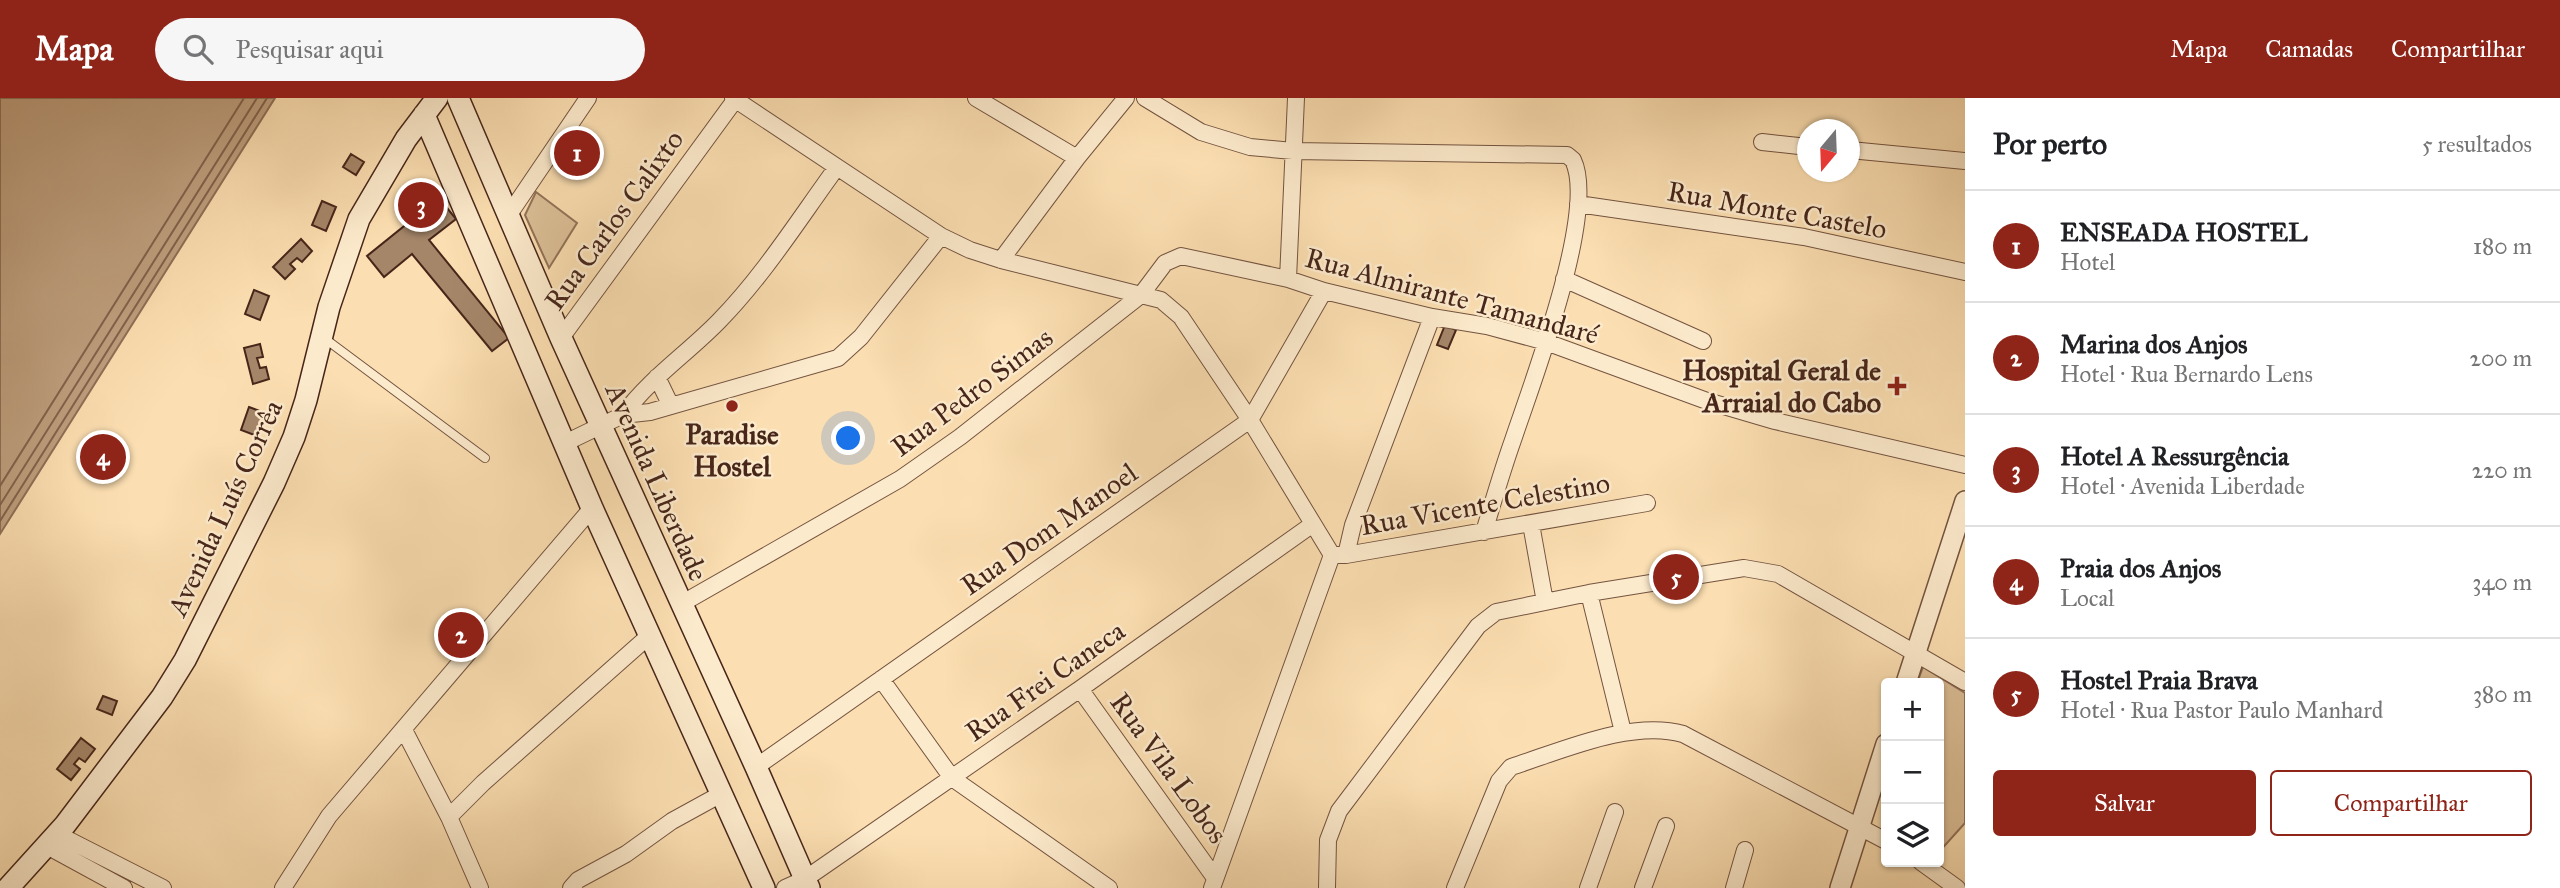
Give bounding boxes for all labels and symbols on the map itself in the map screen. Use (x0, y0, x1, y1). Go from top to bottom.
north arrow (1797, 119, 1860, 182)
street label: Rua Carlos Calixto (537, 123, 691, 317)
pin: 1 (554, 127, 600, 179)
street label: Rua Monte Castelo (1665, 173, 1889, 247)
pin: 3 (398, 179, 444, 231)
street label: Rua Almirante Tamandaré (1301, 240, 1603, 352)
street label: Rua Pedro Simas (884, 320, 1060, 464)
place label: Hospital Geral de Arraial do Cabo (1682, 353, 1881, 420)
marker: Hospital Geral de Arraial do Cabo (1887, 376, 1907, 396)
street label: Avenida Liberdade (597, 377, 716, 586)
street label: Avenida Luís Corrêa (159, 394, 290, 622)
marker: Paradise Hostel (724, 398, 740, 414)
place label: Paradise Hostel (685, 417, 779, 484)
your location (831, 421, 865, 455)
pin: 4 (80, 431, 126, 483)
street label: Rua Dom Manoel (954, 455, 1144, 603)
street label: Rua Vicente Celestino (1358, 465, 1612, 543)
pin: 5 (1653, 551, 1699, 603)
pin: 2 (438, 609, 484, 661)
street label: Rua Frei Caneca (958, 613, 1132, 749)
street label: Rua Vila Lobos (1103, 686, 1235, 850)

